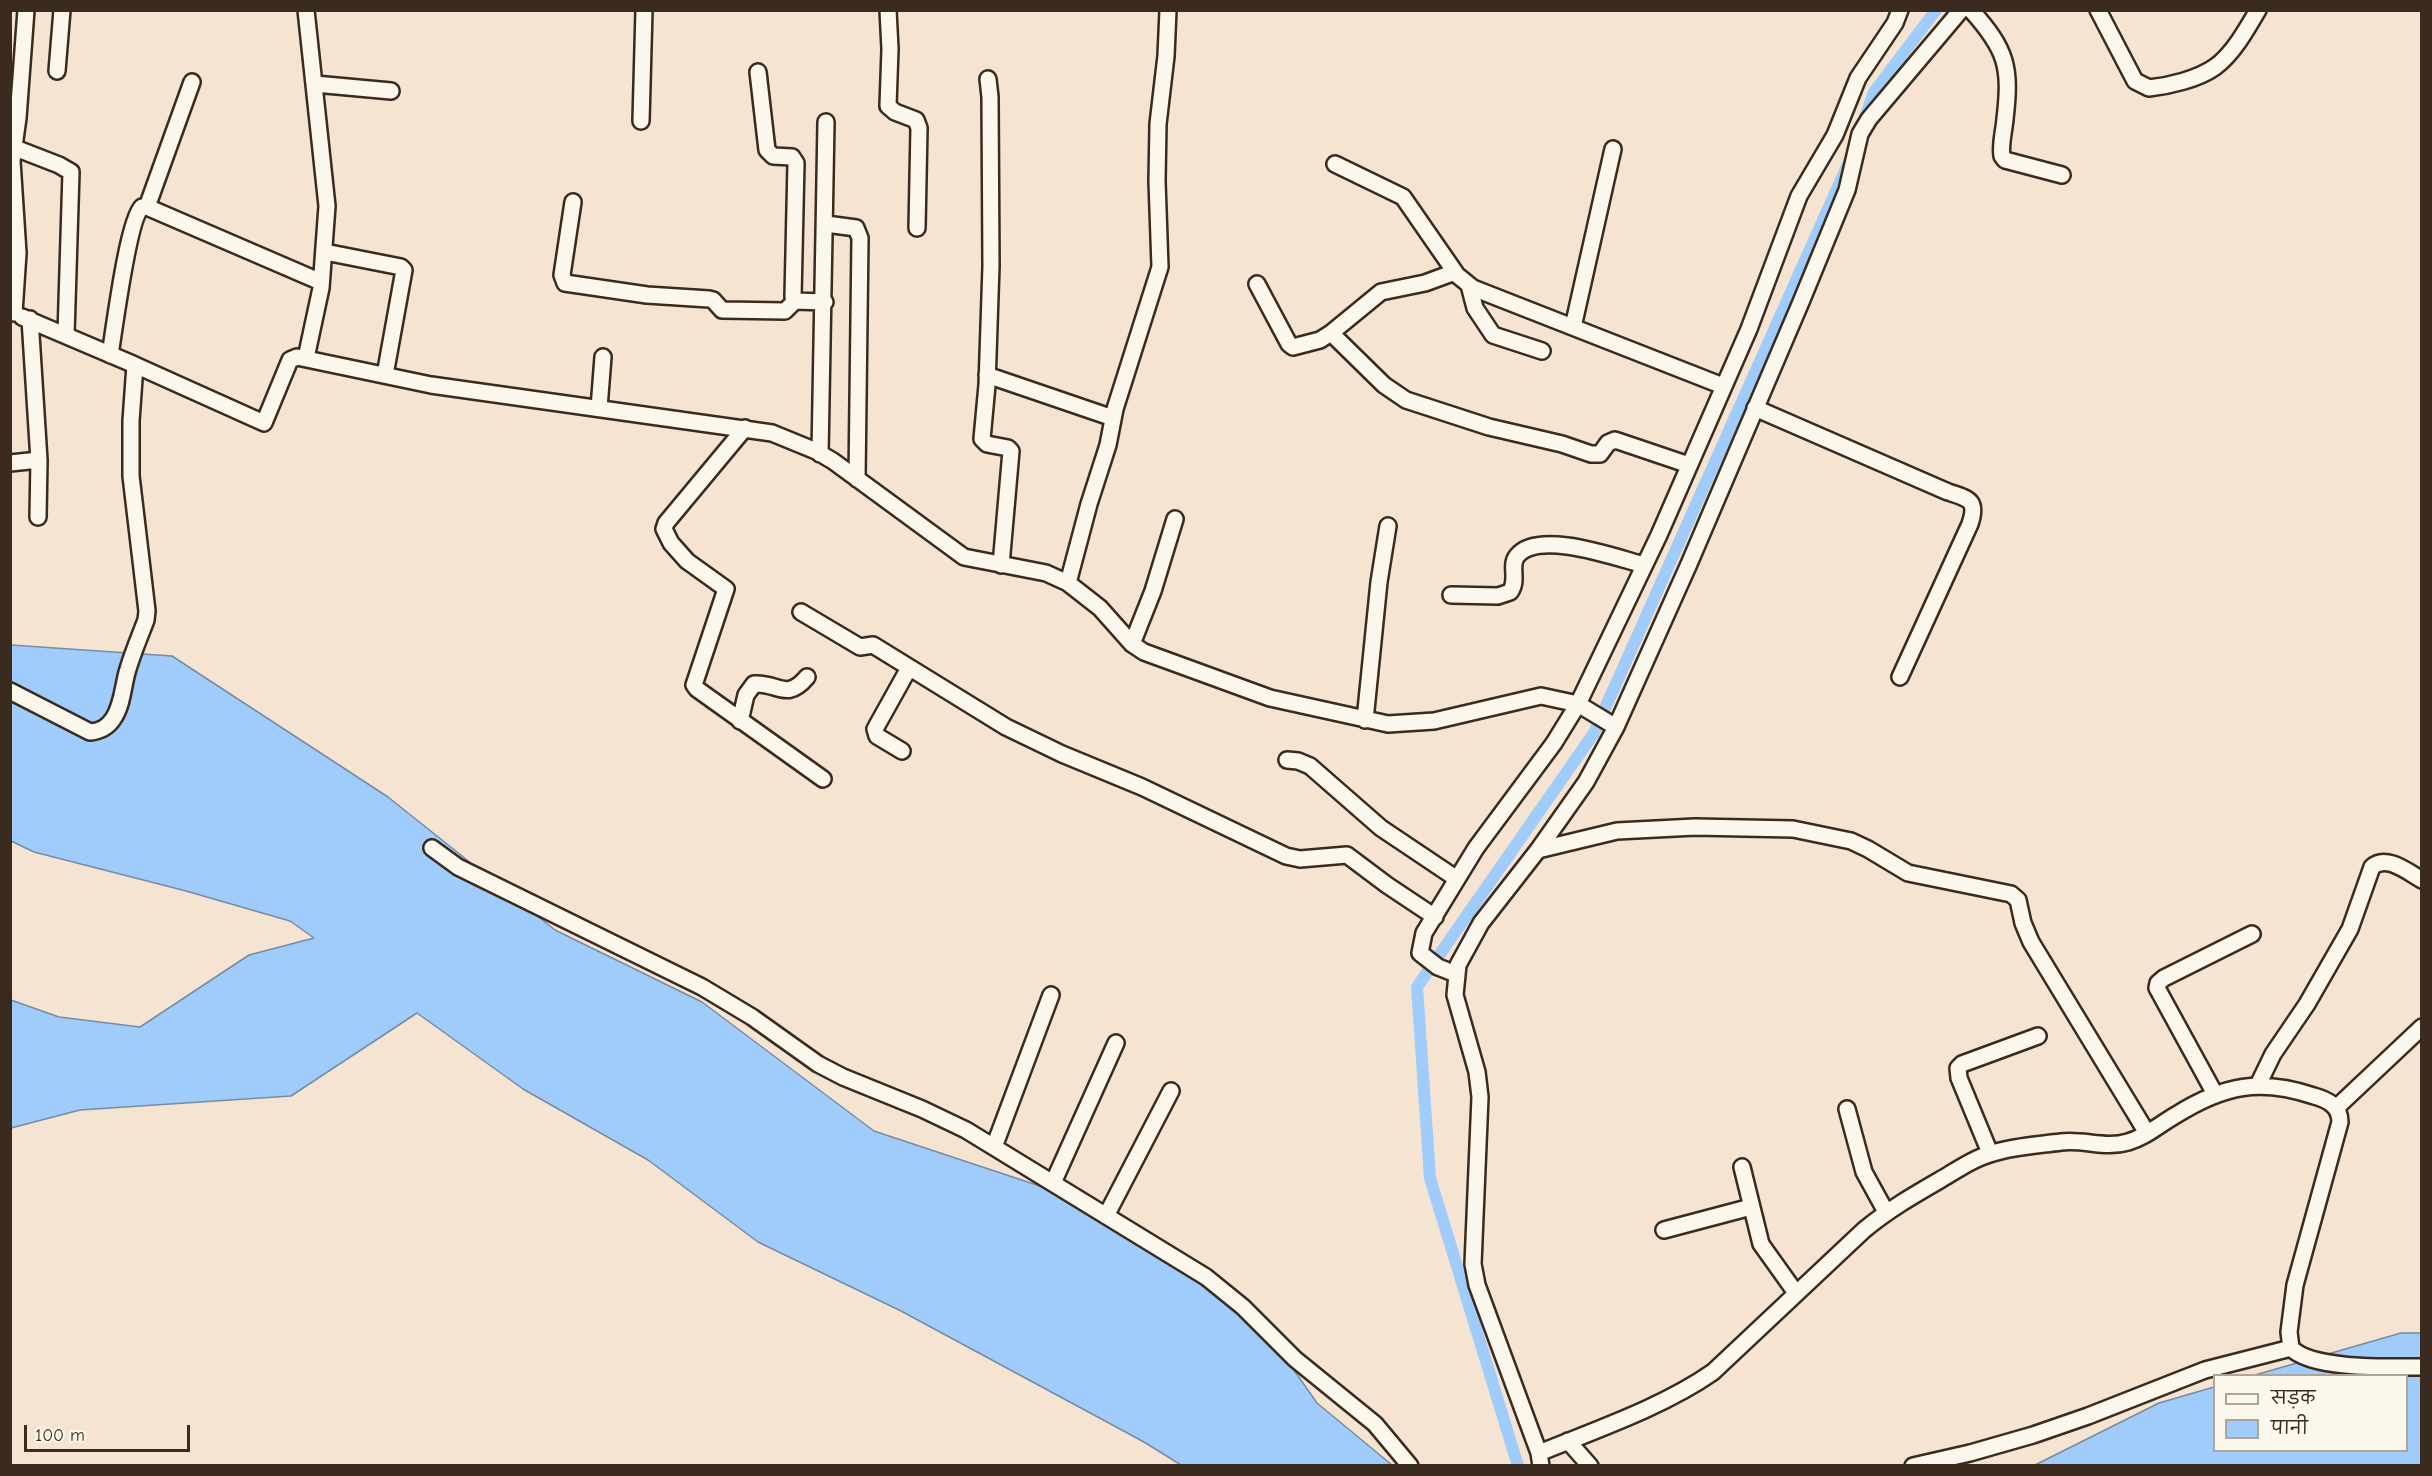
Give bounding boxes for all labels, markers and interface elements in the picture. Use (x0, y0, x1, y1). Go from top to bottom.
legend (2213, 1374, 2408, 1452)
text: सड़क (2271, 1388, 2315, 1409)
scale bar (27, 1413, 194, 1451)
text: पानी (2271, 1418, 2308, 1439)
text: 100 m (35, 1425, 85, 1446)

